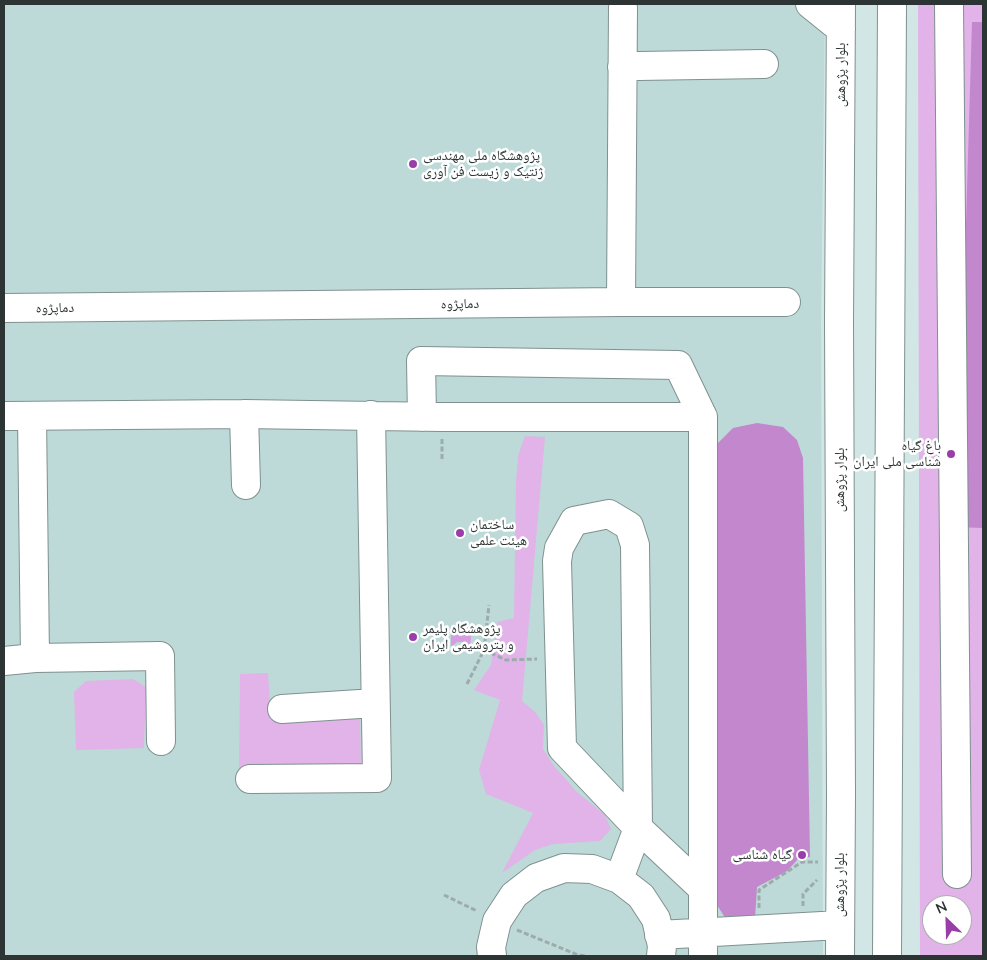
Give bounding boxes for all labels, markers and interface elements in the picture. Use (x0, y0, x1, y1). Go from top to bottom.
street label: بلوار پژوهش (833, 43, 849, 107)
place label: پژوهشگاه ملی مهندسی ژنتیک و زیست فن آوری (423, 148, 543, 180)
marker: پژوهشگاه ملی مهندسی ژنتیک و زیست فن آوری (407, 158, 419, 170)
street label: دماپژوه (441, 295, 479, 313)
street label: دماپژوه (36, 299, 74, 317)
place label: باغ گیاه‌ شناسی ملی ایران (853, 438, 941, 471)
street label: بلوار پژوهش (832, 448, 848, 512)
marker: باغ گیاه‌ شناسی ملی ایران (945, 448, 957, 460)
place label: ساختمان هیئت علمی (470, 517, 527, 550)
marker: ساختمان هیئت علمی (454, 527, 466, 539)
place label: پژوهشگاه پلیمر و پتروشیمی ایران (423, 621, 514, 654)
marker: پژوهشگاه پلیمر و پتروشیمی ایران (407, 631, 419, 643)
place label: گیاه شناسی (733, 847, 792, 863)
marker: گیاه شناسی (796, 849, 808, 861)
street label: بلوار پژوهش (832, 853, 848, 917)
north arrow (922, 895, 972, 945)
text: N (933, 897, 950, 918)

